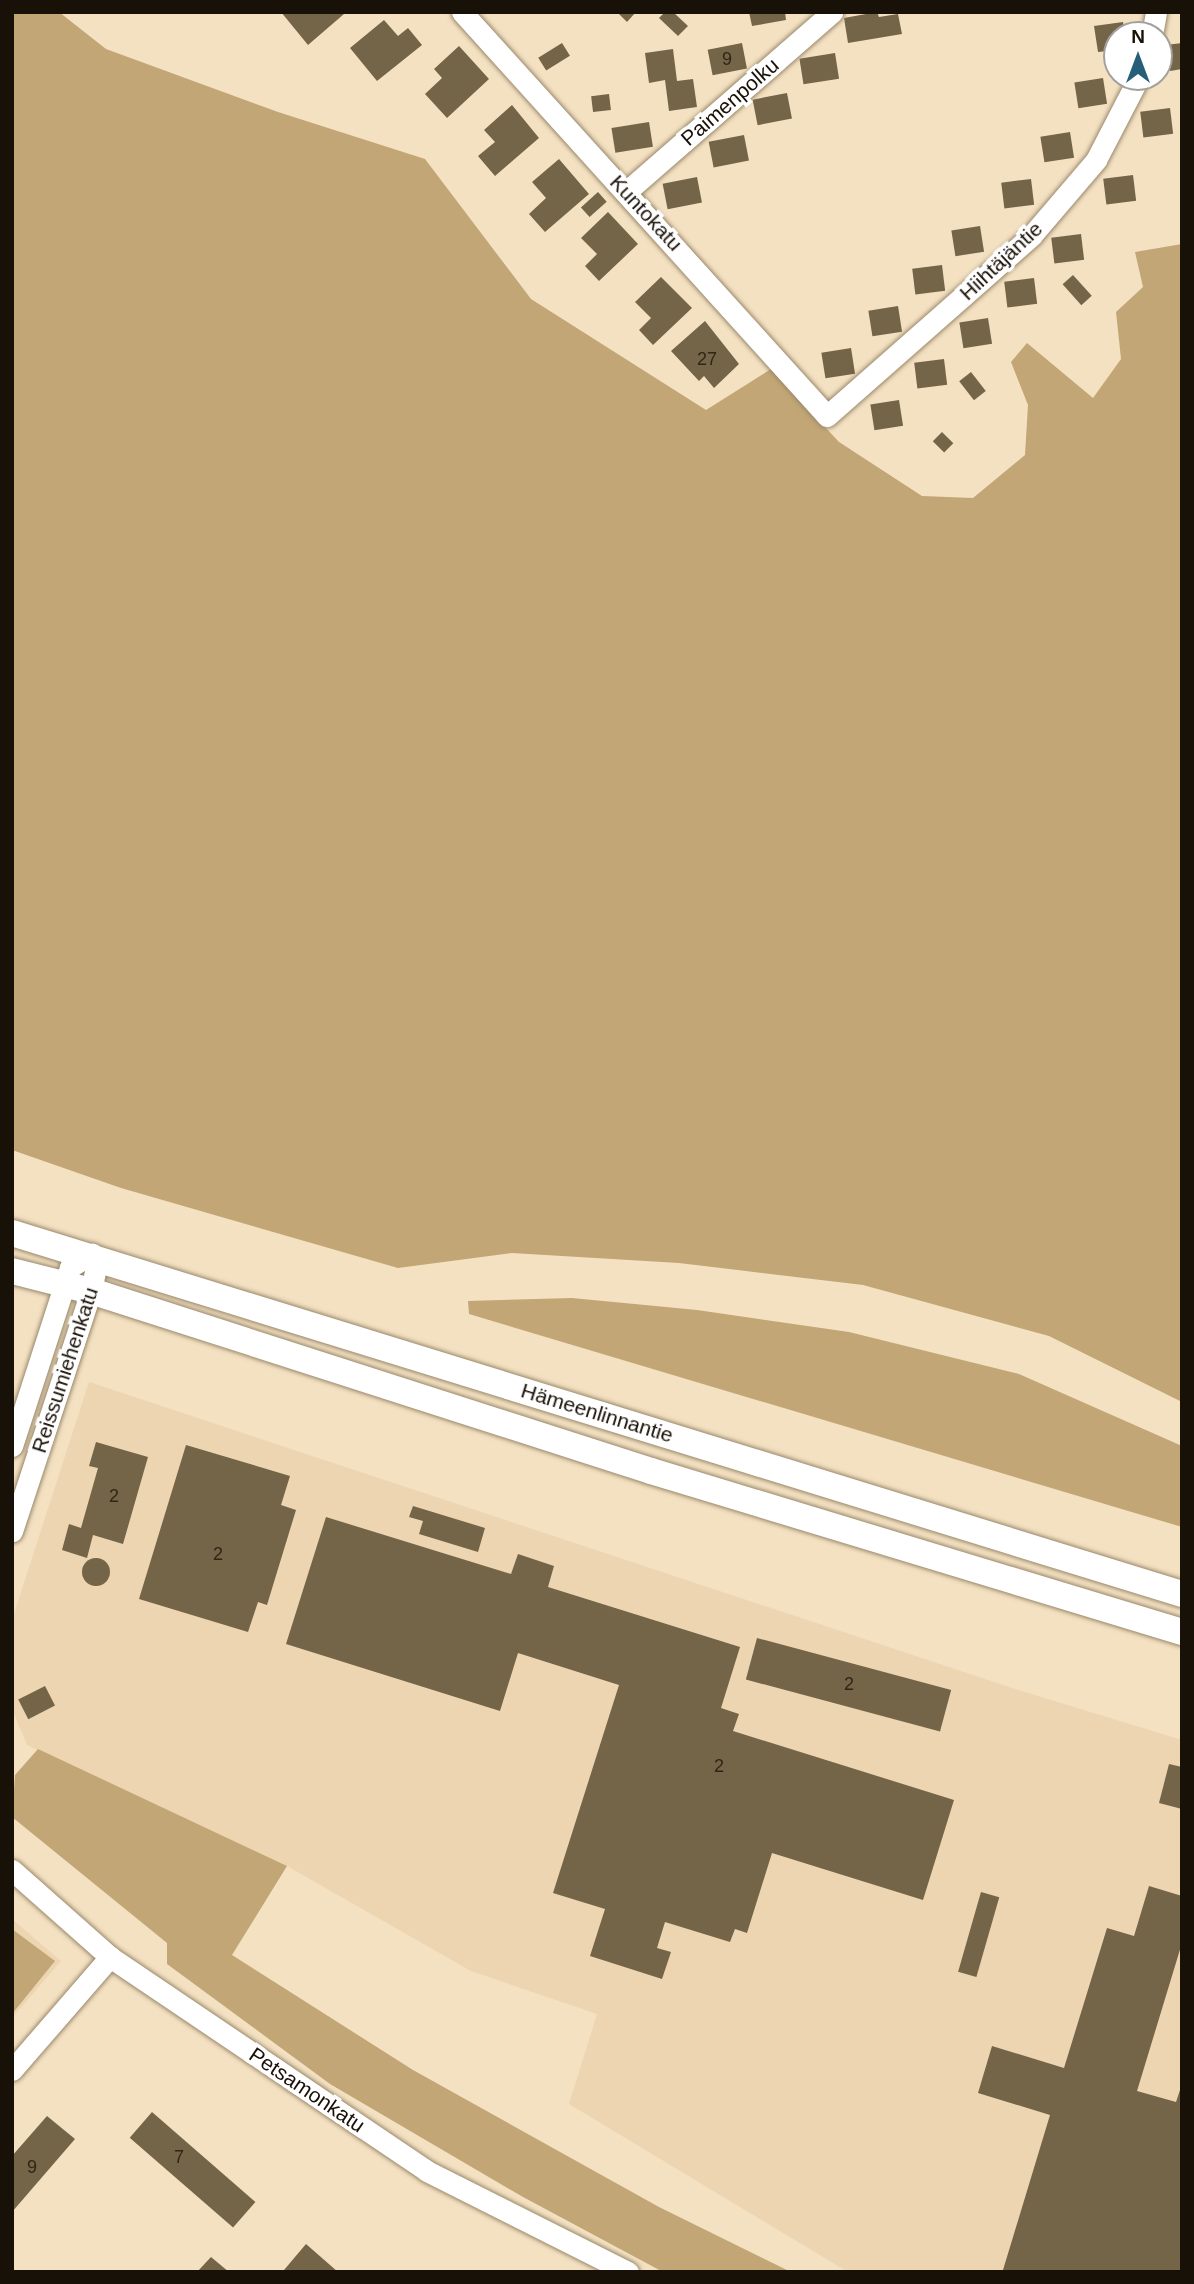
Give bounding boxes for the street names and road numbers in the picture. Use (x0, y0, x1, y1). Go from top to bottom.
street label: Paimenpolku (676, 53, 784, 151)
street label: Kuntokatu (605, 170, 687, 256)
street label: Hiihtäjäntie (954, 216, 1048, 306)
street label: Reissumiehenkatu (26, 1284, 104, 1456)
street label: Hämeenlinnantie (518, 1378, 676, 1448)
street label: Petsamonkatu (244, 2042, 370, 2138)

